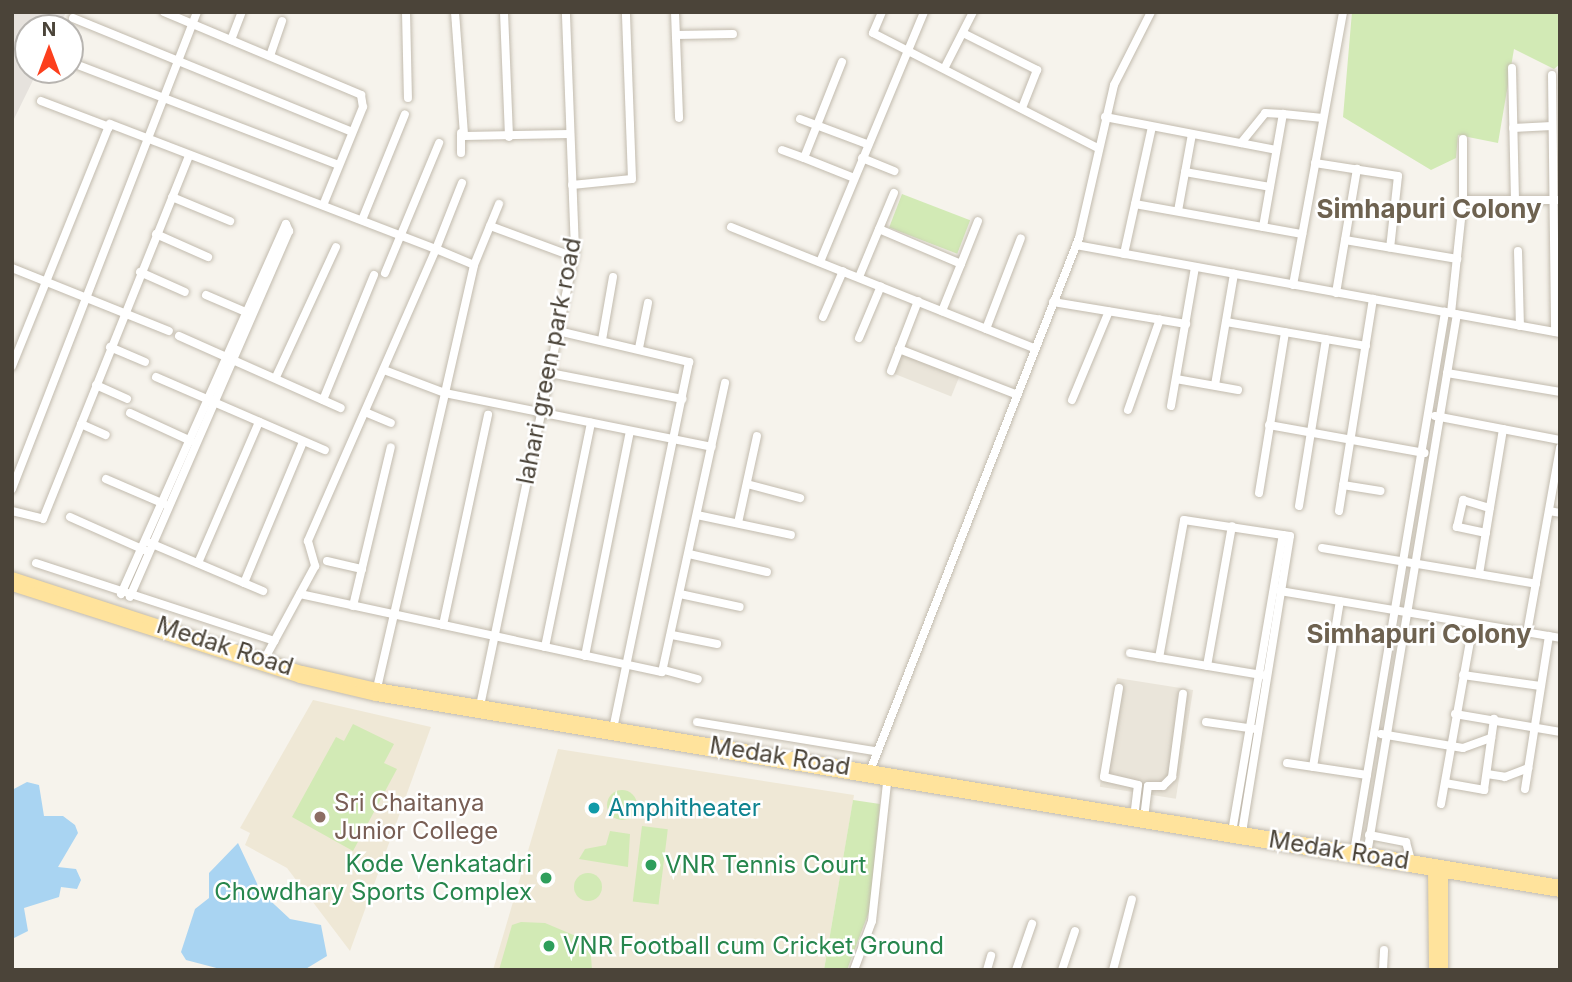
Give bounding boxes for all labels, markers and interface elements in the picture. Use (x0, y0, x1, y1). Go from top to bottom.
north arrow (14, 14, 84, 84)
text: N (42, 18, 56, 41)
district label: Simhapuri Colony (1316, 193, 1542, 225)
street label: lahari green park road (511, 235, 587, 487)
street label: Medak Road (153, 610, 297, 682)
district label: Simhapuri Colony (1306, 618, 1532, 650)
street label: Medak Road (708, 731, 852, 781)
place label: Sri Chaitanya Junior College (334, 789, 498, 845)
place label: Amphitheater (608, 794, 761, 822)
marker: Amphitheater (586, 800, 602, 816)
marker: Sri Chaitanya Junior College (312, 809, 328, 825)
street label: Medak Road (1267, 825, 1411, 875)
place label: Kode Venkatadri Chowdhary Sports Complex (214, 850, 532, 906)
place label: VNR Tennis Court (665, 851, 866, 879)
marker: VNR Tennis Court (643, 857, 659, 873)
marker: Kode Venkatadri Chowdhary Sports Complex (538, 870, 554, 886)
place label: VNR Football cum Cricket Ground (563, 932, 944, 960)
marker: VNR Football cum Cricket Ground (541, 938, 557, 954)

